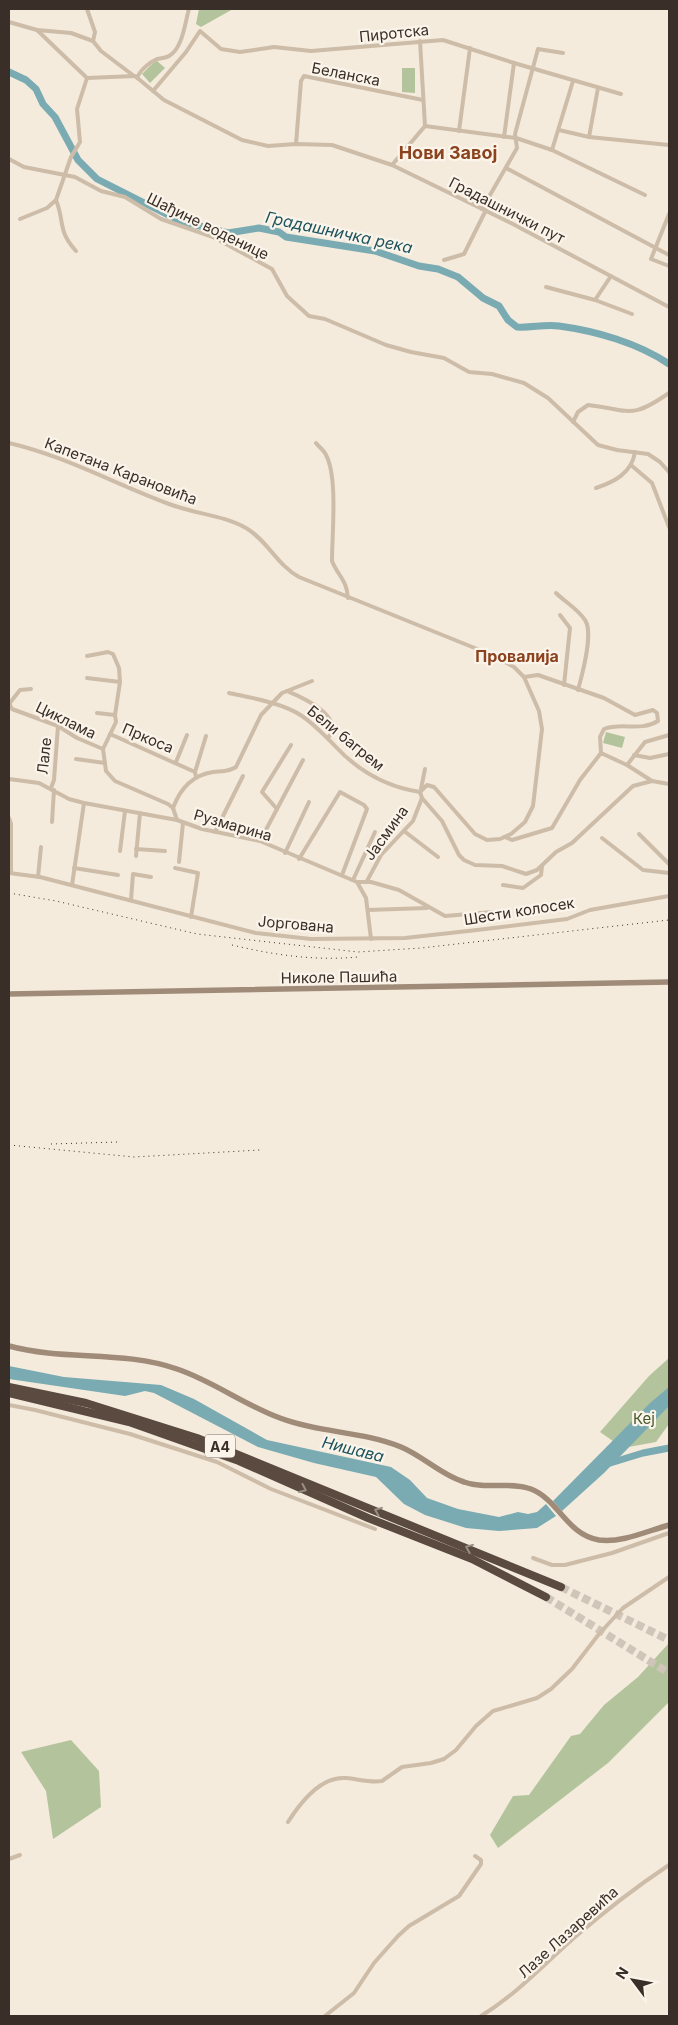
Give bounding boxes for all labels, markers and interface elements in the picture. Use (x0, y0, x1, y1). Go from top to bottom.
street label: Пиротска (358, 20, 430, 46)
street label: Беланска (310, 58, 382, 90)
district label: Нови Завој (399, 142, 497, 163)
street label: Градашнички пут (446, 173, 568, 247)
street label: Шађине воденице (144, 188, 272, 264)
water label: Градашничка река (264, 207, 415, 257)
street label: Капетана Карановића (42, 433, 200, 509)
district label: Провалија (475, 646, 559, 666)
street label: Циклама (33, 697, 99, 743)
street label: Бели багрем (304, 701, 388, 775)
street label: Пркоса (119, 719, 177, 757)
street label: Лале (33, 737, 55, 775)
street label: Јасмина (360, 802, 412, 864)
street label: Рузмарина (192, 805, 274, 845)
street label: Шести колосек (462, 893, 576, 929)
street label: Јоргована (257, 911, 335, 937)
street label: Николе Пашића (281, 966, 397, 988)
park label: Кеј (633, 1409, 655, 1428)
water label: Нишава (320, 1432, 386, 1466)
road number: A4 (205, 1434, 235, 1458)
one-way arrow (298, 1482, 307, 1493)
one-way arrow (374, 1507, 383, 1518)
one-way arrow (465, 1544, 474, 1554)
street label: Лазе Лазаревића (514, 1882, 622, 1982)
north arrow (608, 1955, 658, 2005)
text: N (612, 1964, 632, 1982)

